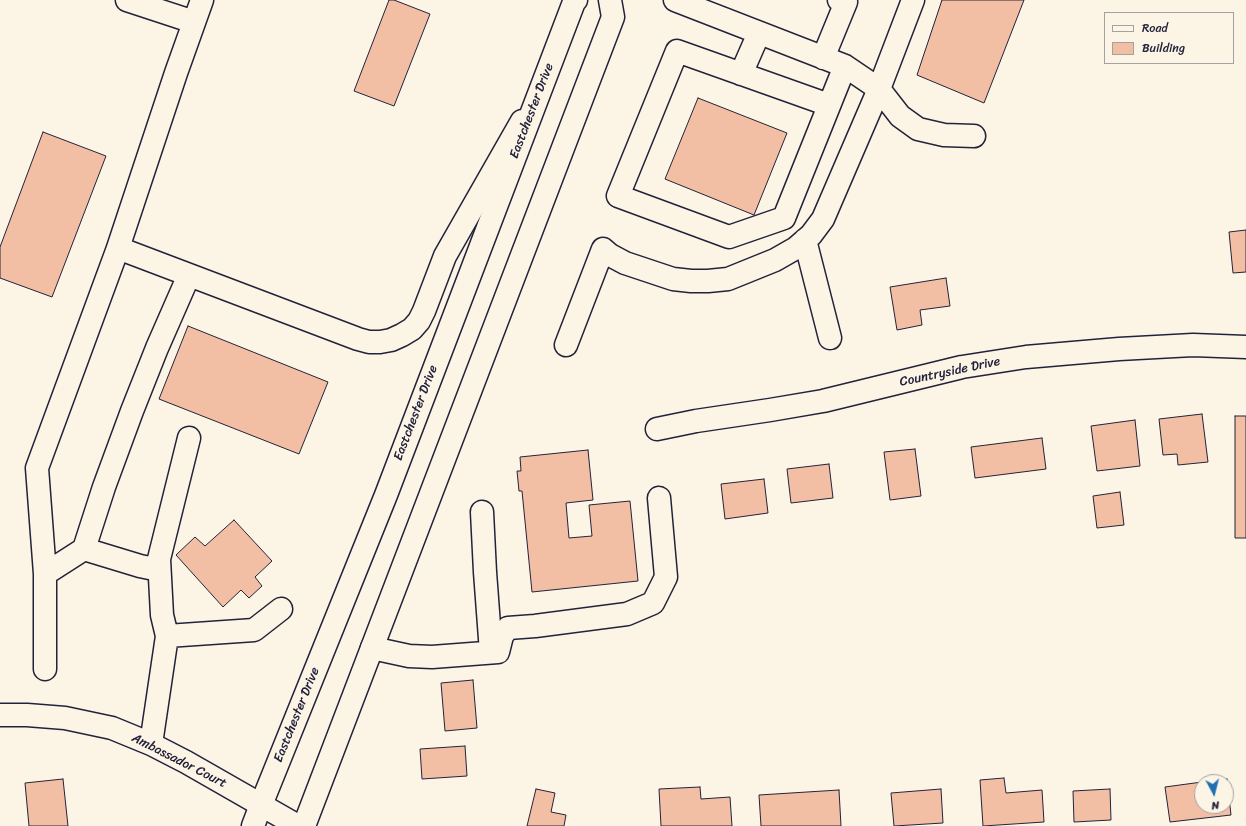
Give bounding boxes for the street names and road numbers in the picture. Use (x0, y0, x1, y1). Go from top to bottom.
street label: Eastchester Drive (507, 61, 557, 161)
street label: Countryside Drive (898, 354, 1002, 390)
street label: Eastchester Drive (391, 363, 441, 463)
street label: Eastchester Drive (271, 665, 323, 765)
street label: Ambassador Court (129, 730, 229, 792)

